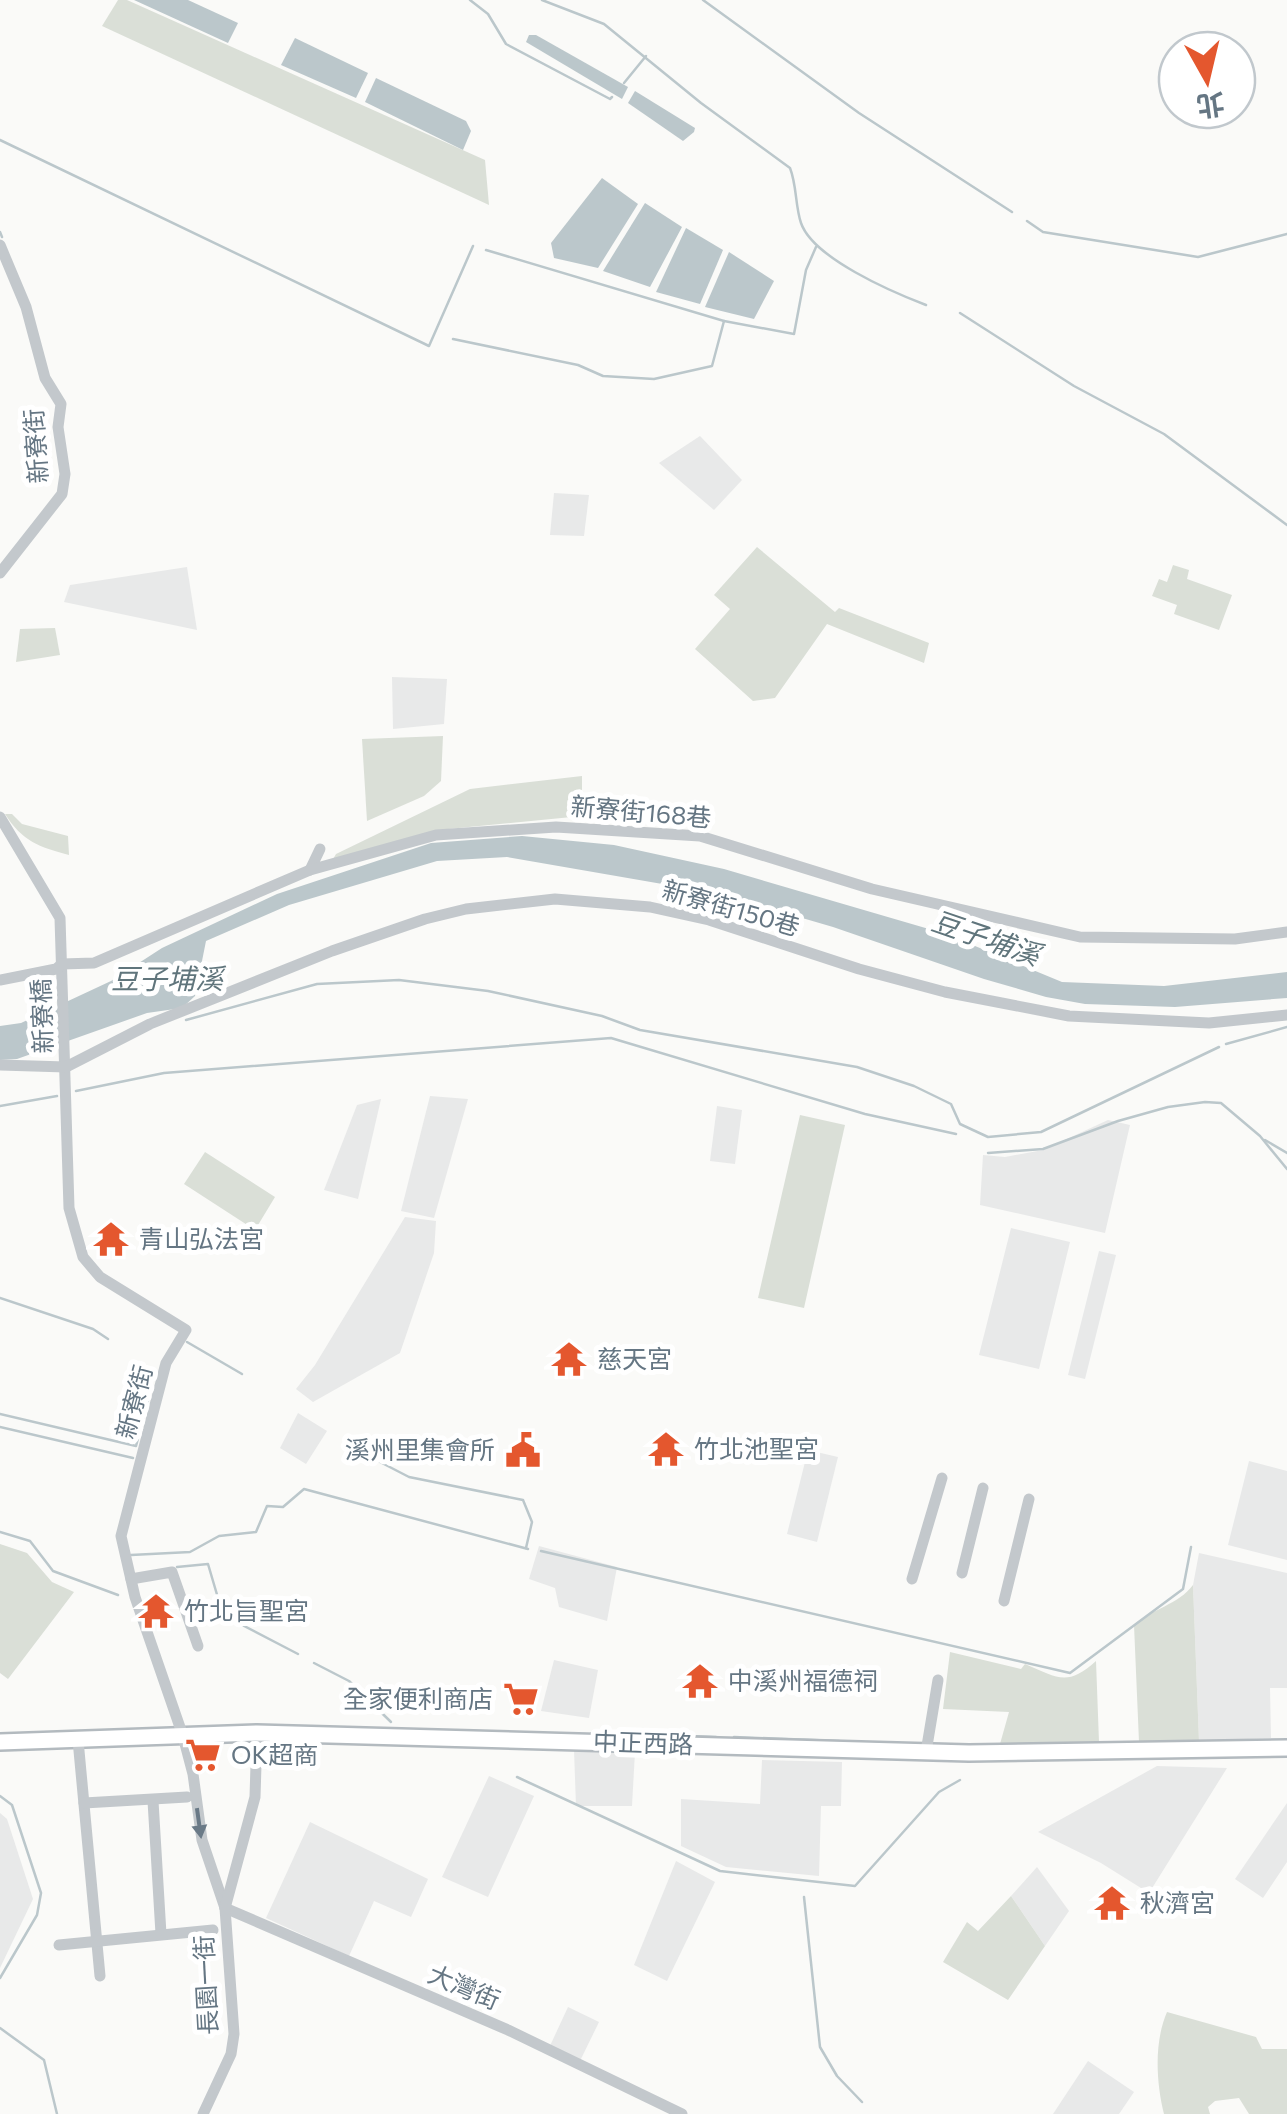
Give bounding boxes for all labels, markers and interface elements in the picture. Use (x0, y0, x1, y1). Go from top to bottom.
north arrow (1157, 30, 1257, 130)
text: 北 (1194, 87, 1227, 125)
street label: 新寮街 (17, 408, 53, 485)
street label: 新寮街168巷 (570, 790, 713, 832)
street label: 新寮街150巷 (659, 873, 803, 941)
water label: 豆子埔溪 (928, 903, 1049, 973)
water label: 豆子埔溪 (111, 961, 227, 995)
street label: 新寮橋 (25, 978, 57, 1054)
temple icon: 青山弘法宮 (92, 1220, 130, 1258)
place label: 青山弘法宮 (139, 1223, 264, 1253)
temple icon: 慈天宮 (550, 1340, 588, 1378)
place label: 慈天宮 (597, 1343, 672, 1373)
street label: 新寮街 (109, 1362, 157, 1442)
temple icon: 竹北池聖宮 (647, 1430, 685, 1468)
public building icon: 溪州里集會所 (504, 1431, 542, 1469)
place label: 竹北池聖宮 (694, 1433, 819, 1463)
place label: 溪州里集會所 (345, 1434, 495, 1464)
temple icon: 竹北旨聖宮 (137, 1592, 175, 1630)
place label: 竹北旨聖宮 (184, 1595, 309, 1625)
temple icon: 中溪州福德祠 (681, 1662, 719, 1700)
place label: 中溪州福德祠 (728, 1665, 878, 1695)
supermarket icon: 全家便利商店 (502, 1680, 540, 1718)
place label: 全家便利商店 (343, 1683, 493, 1713)
street label: 中正西路 (593, 1725, 694, 1759)
supermarket icon: OK超商 (184, 1736, 222, 1774)
place label: OK超商 (231, 1739, 318, 1769)
one-way arrow (192, 1808, 208, 1840)
temple icon: 秋濟宮 (1093, 1884, 1131, 1922)
place label: 秋濟宮 (1140, 1887, 1215, 1917)
street label: 長園一街 (187, 1934, 223, 2036)
street label: 大灣街 (424, 1958, 505, 2015)

